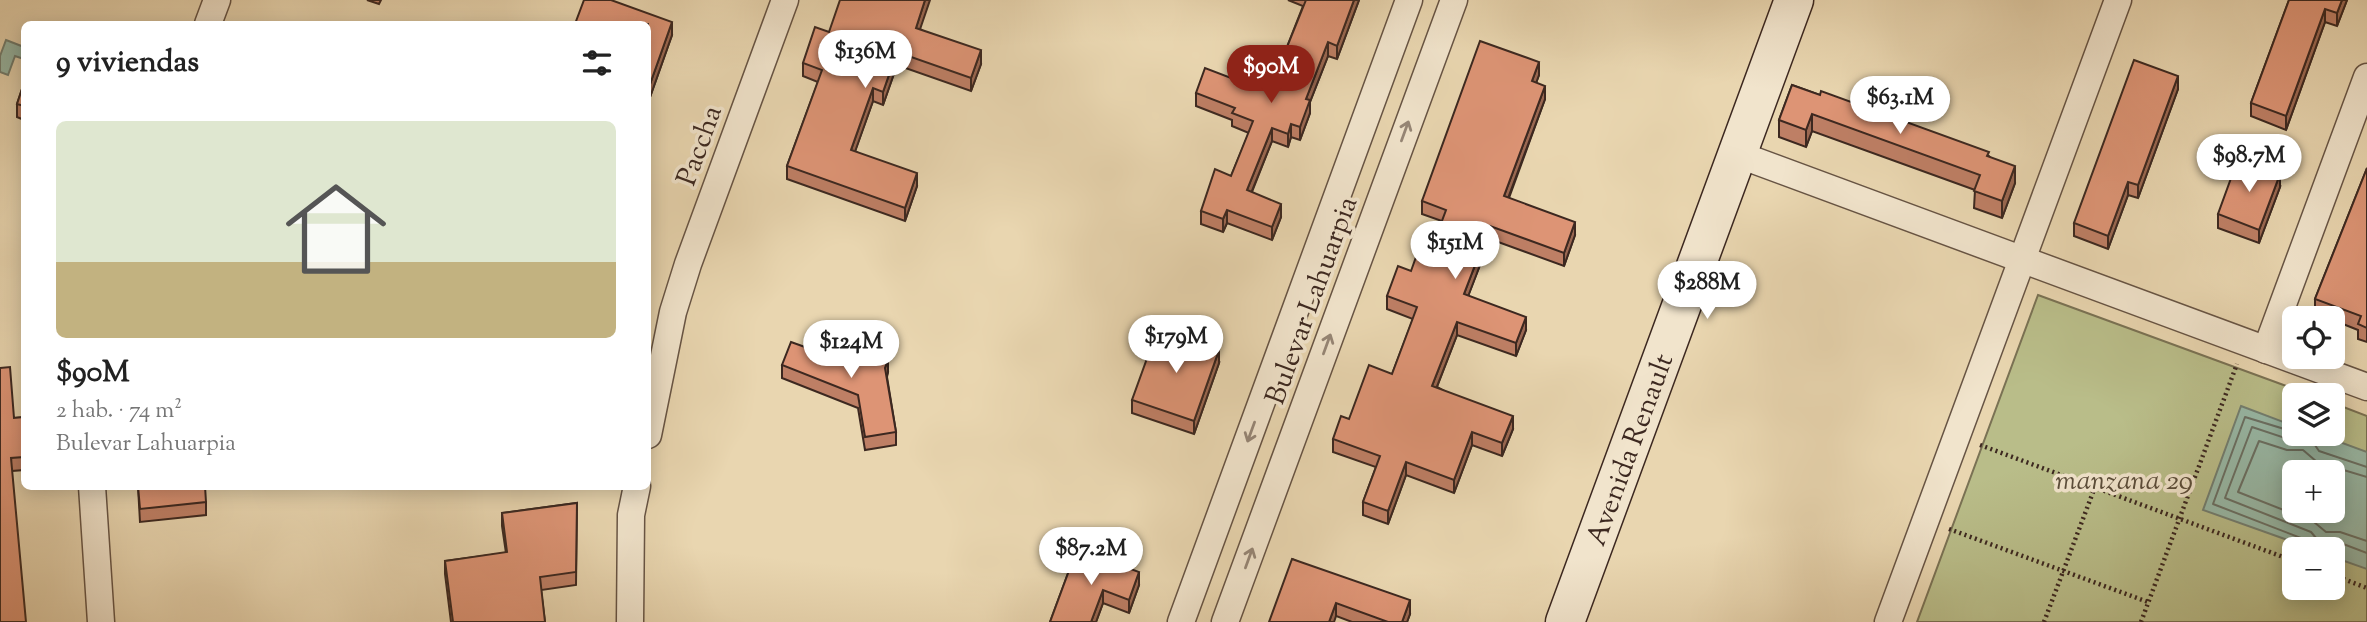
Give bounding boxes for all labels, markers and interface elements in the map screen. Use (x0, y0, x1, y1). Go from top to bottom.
pin: $136M (816, 31, 914, 90)
text: $136M (834, 36, 896, 69)
text: 9 viviendas (56, 42, 199, 85)
icon: filters (578, 44, 616, 82)
pin: $90M (1230, 46, 1312, 105)
text: $90M (1243, 51, 1299, 84)
pin: $63.1M (1843, 76, 1957, 136)
text: $63.1M (1866, 82, 1934, 115)
street label: Paccha (668, 100, 734, 192)
one-way arrow (1400, 120, 1413, 142)
pin: $98.7M (2192, 134, 2306, 194)
text: $98.7M (2213, 140, 2285, 173)
icon: home (273, 166, 399, 292)
street label: Bulevar Lahuarpia (1257, 191, 1369, 411)
pin: $151M (1406, 222, 1504, 281)
text: $151M (1427, 227, 1483, 260)
pin: $288M (1658, 262, 1756, 321)
text: $288M (1674, 267, 1740, 300)
map controls (2282, 306, 2345, 600)
button: locate (2282, 306, 2345, 369)
pin: $179M (1127, 316, 1225, 375)
pin: $124M (802, 320, 900, 380)
text: $179M (1144, 321, 1208, 354)
text: $124M (819, 326, 883, 359)
one-way arrow (1322, 334, 1334, 356)
street label: Avenida Renault (1578, 348, 1685, 552)
text: $90M (56, 352, 130, 395)
button: layers (2282, 383, 2345, 446)
text: 2 hab. · 74 m² (56, 395, 182, 428)
one-way arrow (1243, 421, 1256, 443)
text: Bulevar Lahuarpia (56, 428, 236, 461)
button: + (2282, 460, 2345, 523)
park label: manzana 29 (2055, 462, 2193, 502)
pin: $87.2M (1034, 528, 1148, 587)
text: $87.2M (1055, 533, 1127, 566)
button: − (2282, 537, 2345, 600)
one-way arrow (1243, 547, 1256, 569)

